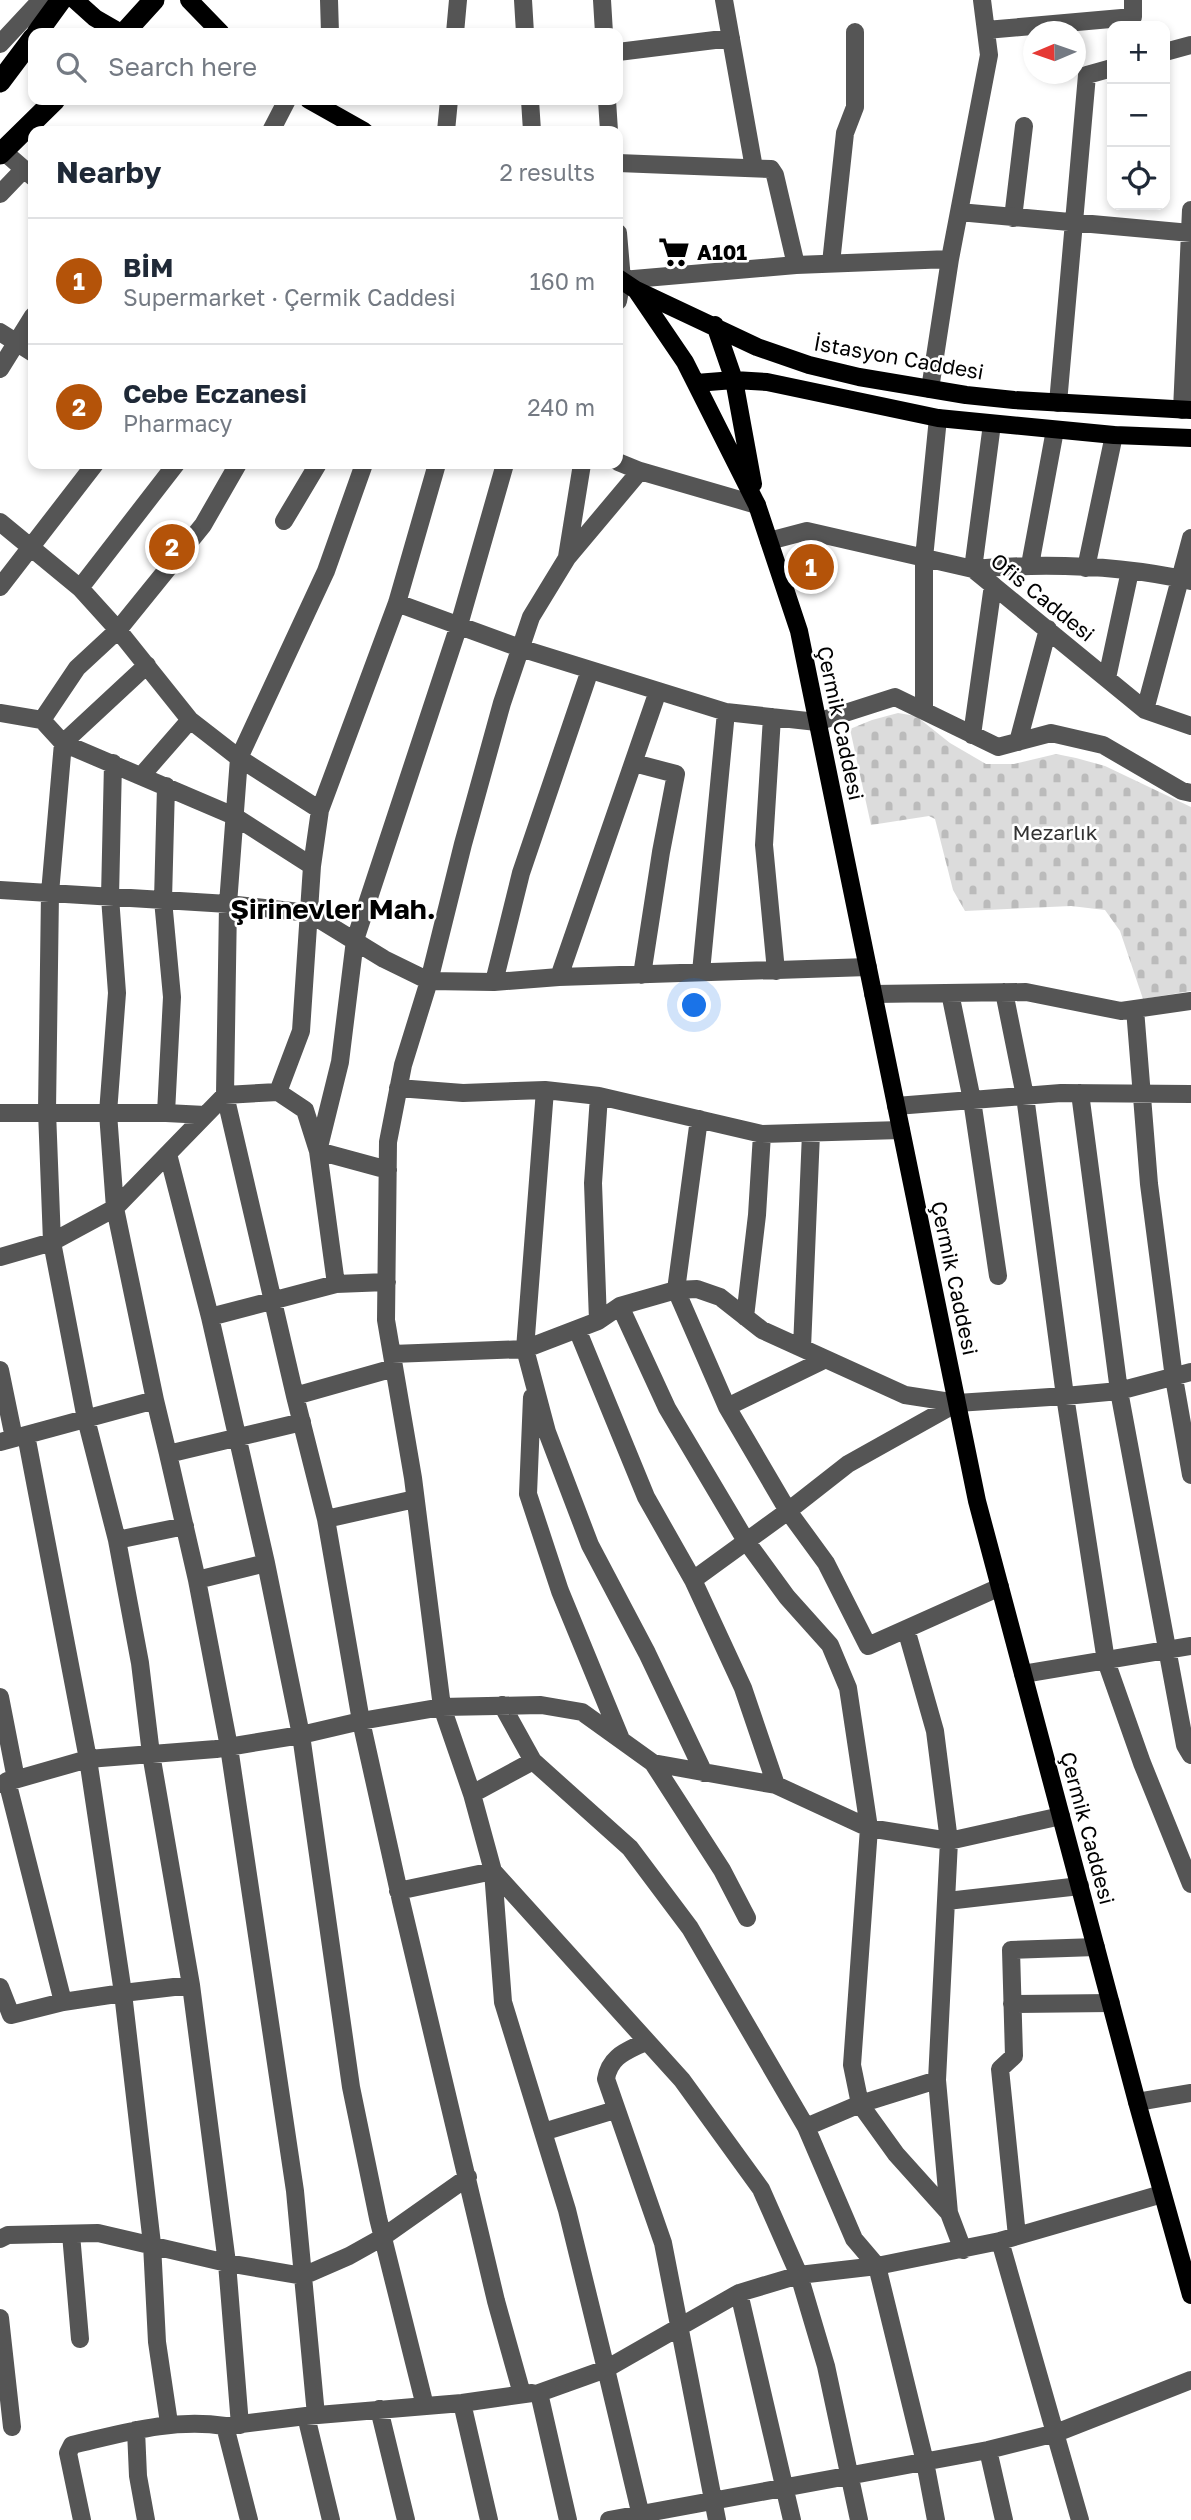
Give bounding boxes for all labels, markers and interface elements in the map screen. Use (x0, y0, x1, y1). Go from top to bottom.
north arrow (1023, 21, 1086, 84)
map controls (1107, 21, 1170, 210)
button: + (1107, 21, 1170, 84)
search box (28, 28, 623, 105)
icon: search (52, 48, 90, 86)
text: Search here (108, 51, 257, 82)
button: − (1107, 84, 1170, 147)
button: locate (1107, 147, 1170, 210)
text: Nearby (56, 154, 161, 190)
text: 2 results (499, 158, 595, 186)
supermarket icon: A101 (657, 235, 691, 269)
place label: A101 (697, 239, 747, 265)
text: BİM (123, 252, 173, 283)
text: 1 (73, 267, 85, 295)
text: 160 m (530, 267, 595, 295)
text: Supermarket · Çermik Caddesi (123, 283, 456, 311)
street label: İstasyon Caddesi (812, 329, 986, 385)
text: Cebe Eczanesi (123, 378, 307, 409)
text: 2 (72, 393, 86, 421)
text: 240 m (527, 393, 595, 421)
text: Pharmacy (123, 409, 232, 437)
pin: 2 (149, 521, 195, 573)
pin: 1 (788, 541, 834, 593)
street label: Ofis Caddesi (986, 547, 1100, 647)
street label: Çermik Caddesi (812, 644, 870, 802)
park label: Mezarlık (1012, 819, 1098, 845)
district label: Şirinevler Mah. (230, 892, 436, 925)
your location (677, 988, 711, 1022)
street label: Çermik Caddesi (926, 1199, 984, 1357)
street label: Çermik Caddesi (1055, 1749, 1121, 1907)

